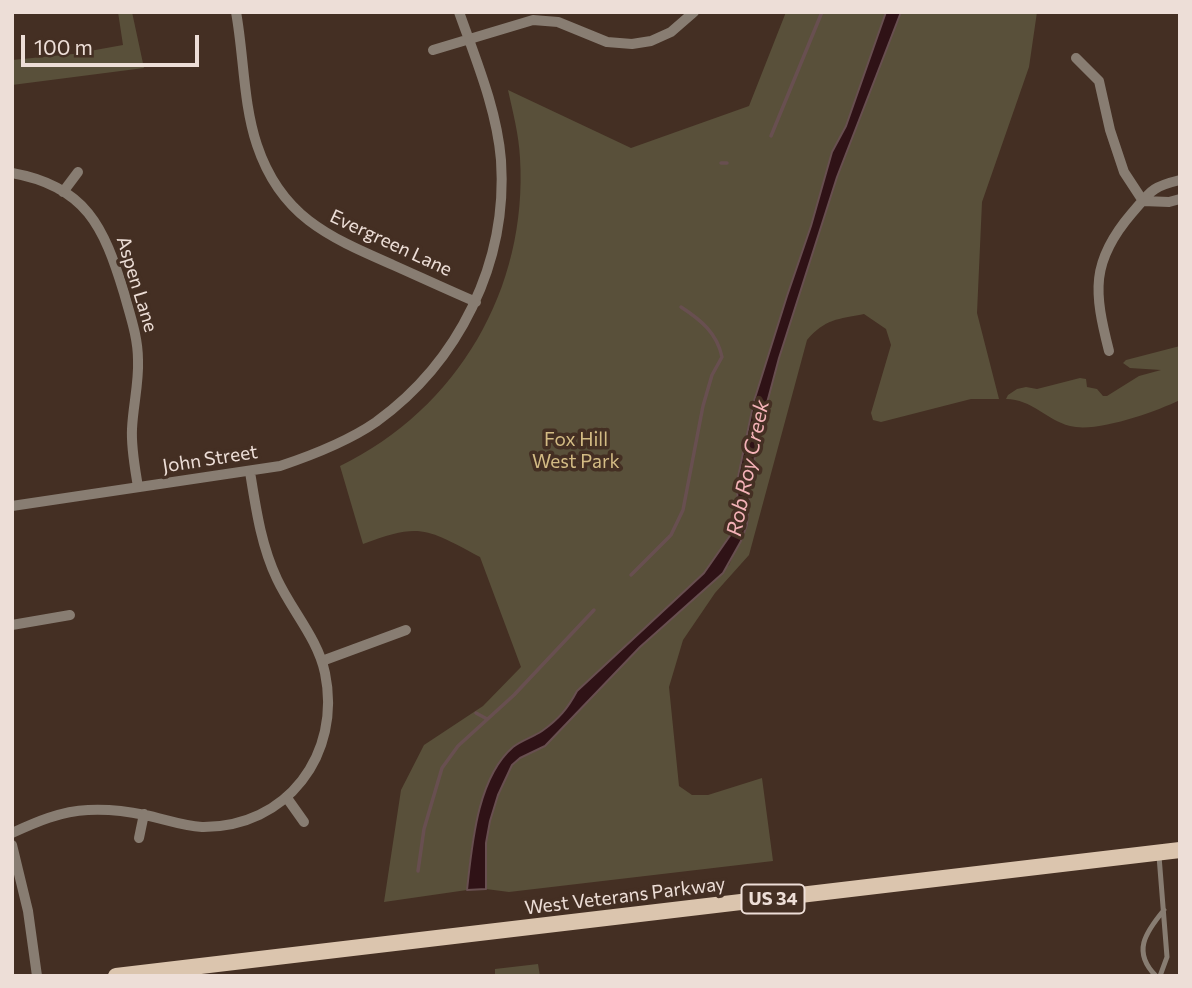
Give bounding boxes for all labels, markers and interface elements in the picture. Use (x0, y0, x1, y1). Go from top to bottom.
scale bar (24, 21, 203, 65)
text: 100 m (34, 34, 93, 59)
street label: Evergreen Lane (326, 205, 456, 281)
street label: Aspen Lane (112, 233, 162, 335)
water label: Rob Roy Creek (721, 398, 775, 538)
park label: Fox Hill West Park (532, 429, 620, 473)
street label: John Street (161, 440, 259, 478)
street label: West Veterans Parkway (523, 872, 727, 920)
road number: US 34 (742, 884, 804, 914)

